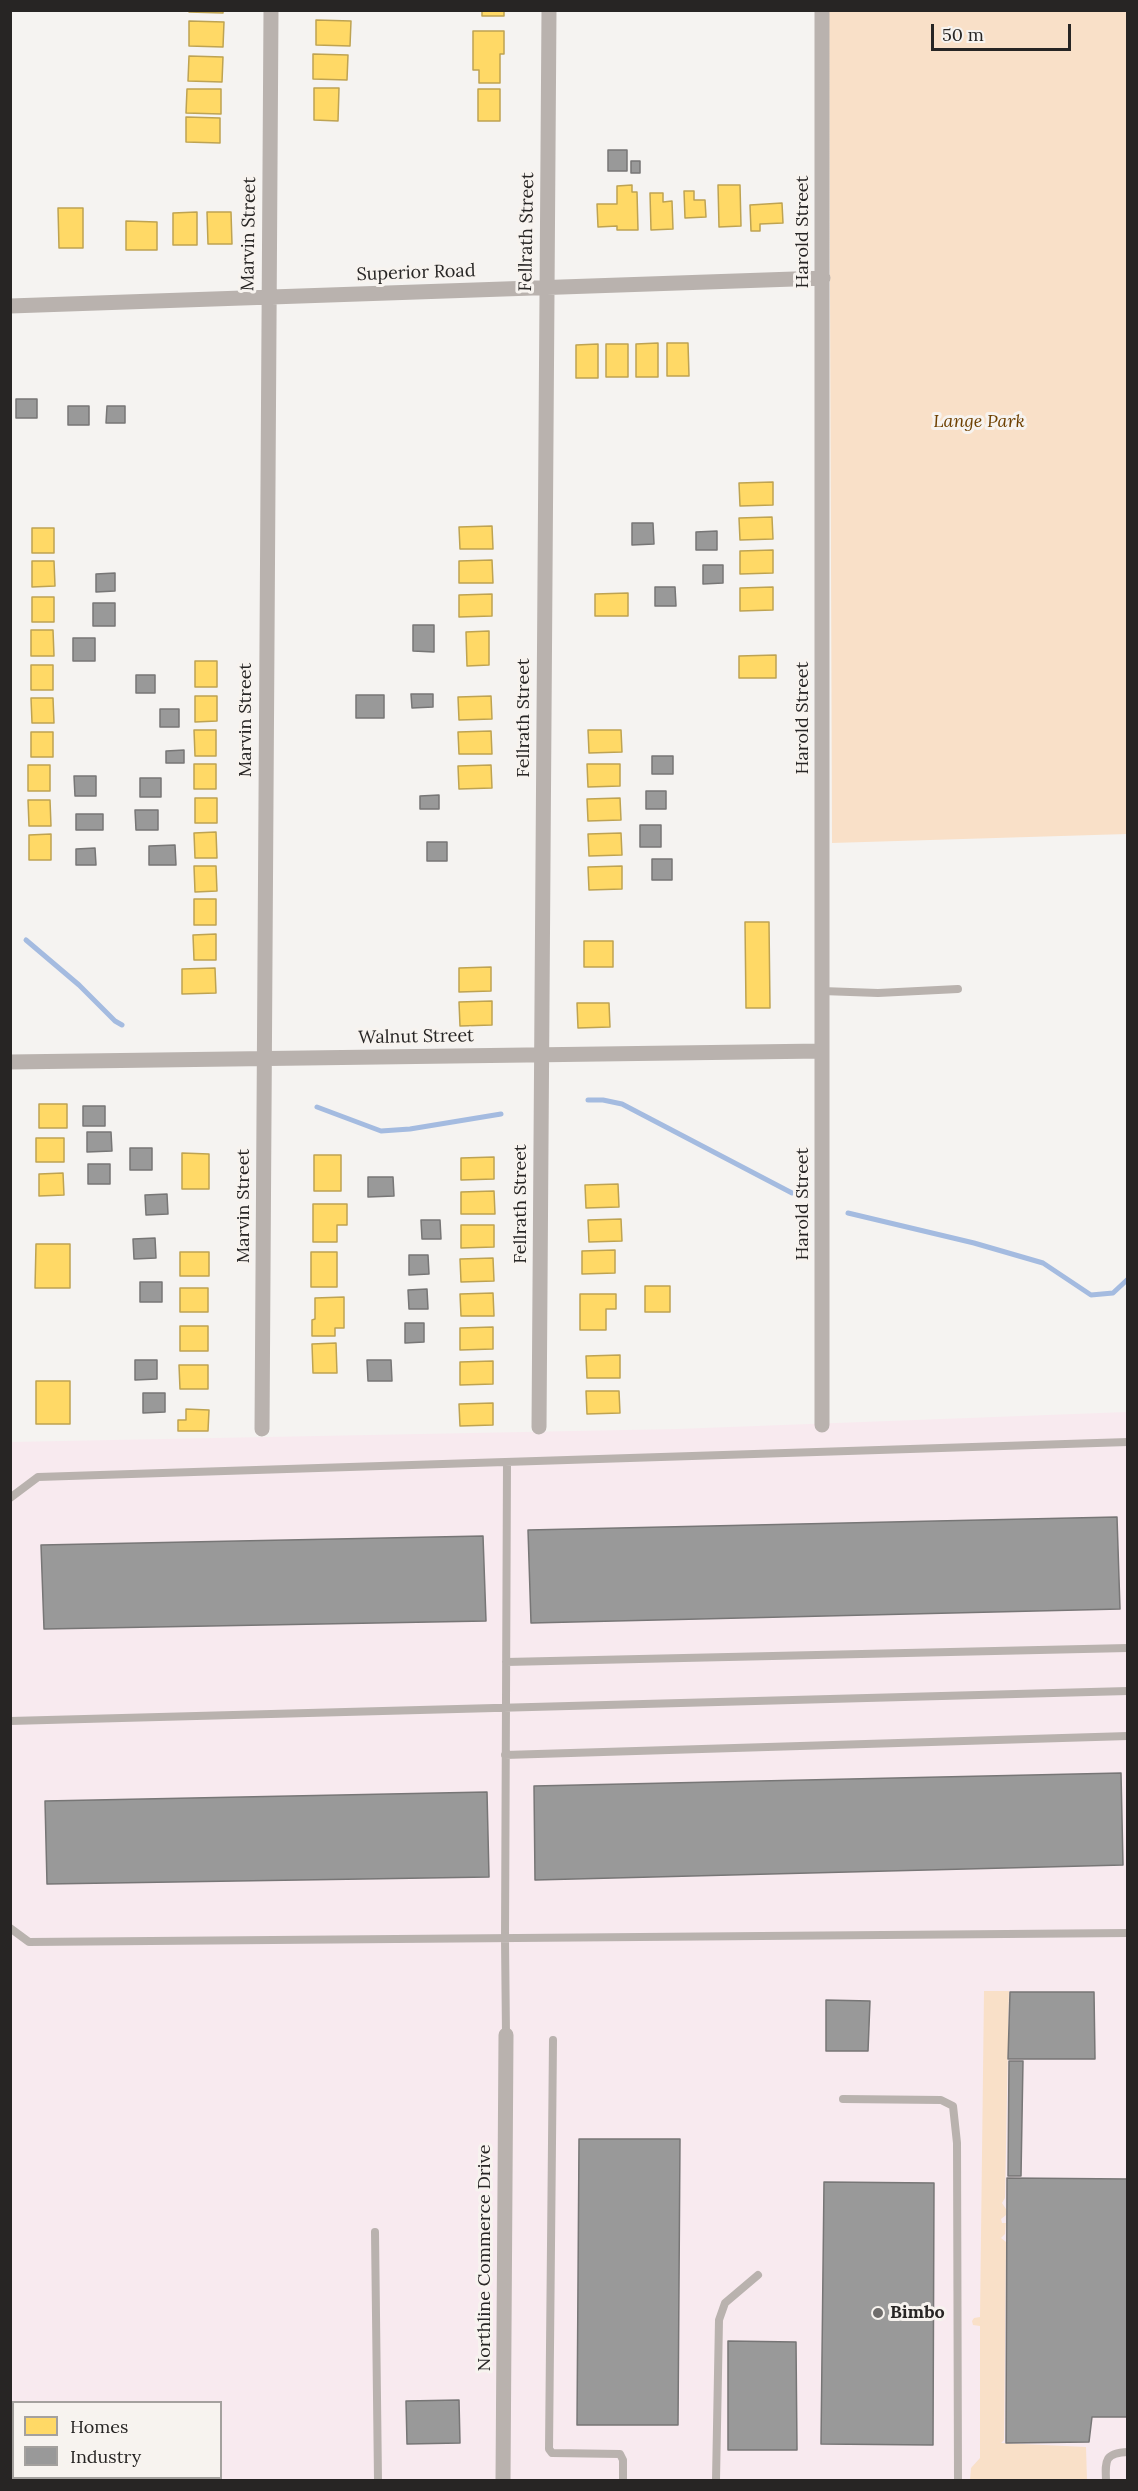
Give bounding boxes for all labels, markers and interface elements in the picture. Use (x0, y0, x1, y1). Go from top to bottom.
scale bar (934, 12, 1074, 50)
text: 50 m (942, 23, 984, 46)
street label: Fellrath Street (515, 172, 539, 292)
street label: Harold Street (792, 176, 814, 288)
street label: Marvin Street (237, 177, 261, 291)
street label: Superior Road (356, 260, 476, 286)
park label: Lange Park (933, 411, 1025, 433)
street label: Fellrath Street (513, 658, 535, 778)
street label: Harold Street (792, 662, 814, 774)
street label: Marvin Street (235, 663, 257, 777)
street label: Walnut Street (358, 1025, 474, 1049)
street label: Fellrath Street (510, 1144, 532, 1264)
street label: Harold Street (792, 1148, 814, 1260)
street label: Marvin Street (233, 1149, 255, 1263)
street label: Northline Commerce Drive (474, 2145, 496, 2371)
place label: Bimbo (890, 2302, 945, 2324)
marker: Bimbo (871, 2306, 885, 2320)
legend (12, 2401, 222, 2479)
text: Homes (70, 2415, 128, 2438)
text: Industry (70, 2445, 141, 2468)

